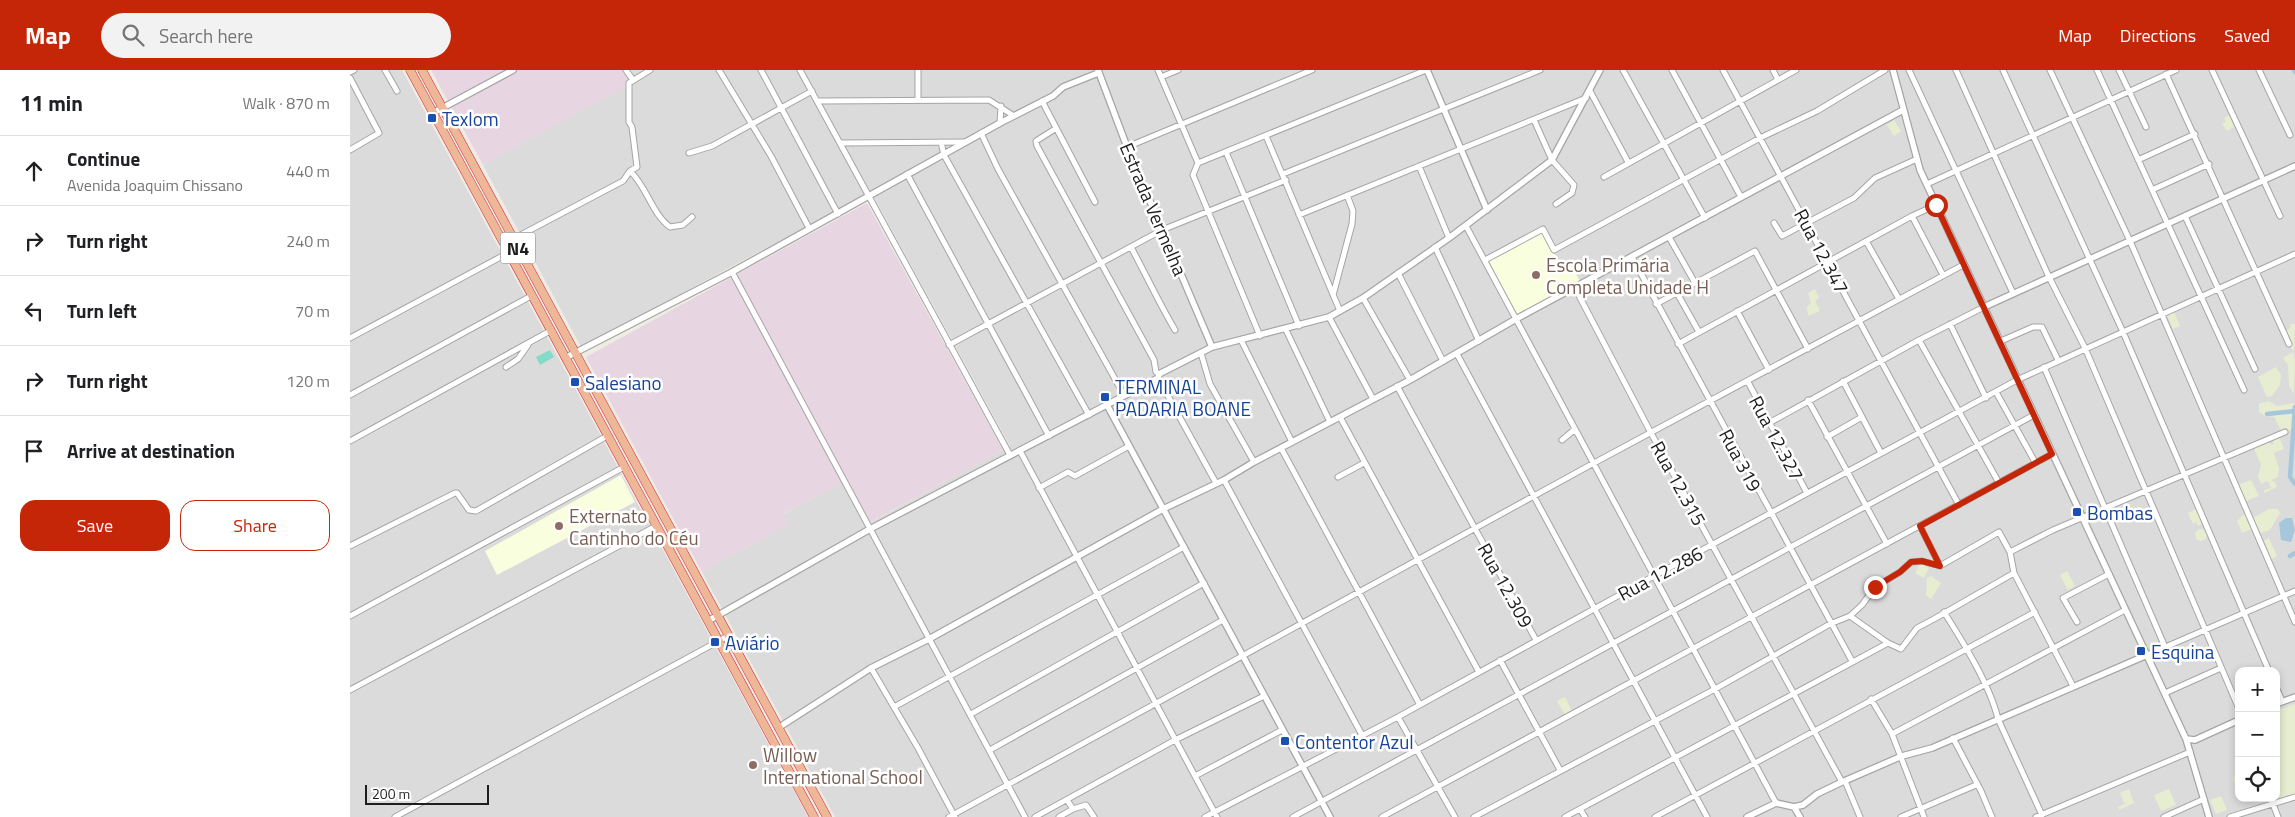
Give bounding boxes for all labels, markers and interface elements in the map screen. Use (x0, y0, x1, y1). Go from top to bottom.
search box (101, 13, 451, 58)
text: Map (25, 17, 71, 53)
icon: search (119, 21, 147, 49)
text: Search here (159, 21, 253, 50)
text: Map (2058, 22, 2092, 49)
text: Directions (2120, 22, 2196, 49)
text: Saved (2224, 22, 2270, 49)
text: 11 min (20, 87, 83, 119)
text: Walk · 870 m (242, 91, 330, 115)
place label: Texlom (442, 104, 499, 133)
marker: Texlom (426, 112, 438, 124)
street label: Estrada Vermelha (1113, 138, 1195, 280)
text: Continue (67, 144, 140, 173)
icon: ahead (20, 157, 48, 185)
text: 440 m (286, 159, 330, 183)
text: Avenida Joaquim Chissano (67, 173, 243, 197)
route start (1925, 194, 1948, 217)
street label: Rua 12.347 (1787, 203, 1857, 299)
text: Turn right (67, 226, 148, 255)
icon: right (20, 227, 48, 255)
text: 240 m (286, 229, 330, 253)
road number: N4 (500, 232, 536, 264)
place label: Escola Primária Completa Unidade H (1546, 250, 1709, 301)
marker: Escola Primária Completa Unidade H (1530, 269, 1542, 281)
text: Turn left (67, 296, 137, 325)
icon: left (20, 297, 48, 325)
text: 70 m (295, 299, 330, 323)
text: Turn right (67, 366, 148, 395)
icon: right (20, 367, 48, 395)
place label: Salesiano (585, 368, 662, 397)
text: 120 m (286, 369, 330, 393)
place label: TERMINAL PADARIA BOANE (1115, 372, 1251, 423)
marker: Salesiano (569, 376, 581, 388)
street label: Rua 12.327 (1742, 390, 1812, 486)
marker: TERMINAL PADARIA BOANE (1099, 391, 1111, 403)
street label: Rua 319 (1712, 423, 1770, 497)
street label: Rua 12.315 (1644, 435, 1714, 531)
text: Arrive at destination (67, 436, 235, 465)
icon: arrive (20, 437, 48, 465)
place label: Bombas (2087, 498, 2153, 527)
button: Save (20, 500, 170, 551)
button: Share (180, 500, 330, 551)
place label: Externato Cantinho do Céu (569, 501, 699, 552)
marker: Bombas (2071, 506, 2083, 518)
marker: Externato Cantinho do Céu (553, 520, 565, 532)
street label: Rua 12.309 (1471, 537, 1541, 633)
street label: Rua 12.286 (1612, 538, 1708, 608)
route end (1864, 576, 1887, 599)
place label: Aviário (725, 628, 780, 657)
marker: Aviário (709, 636, 721, 648)
place label: Esquina (2151, 637, 2215, 666)
marker: Esquina (2135, 645, 2147, 657)
map controls (2235, 667, 2280, 802)
button: + (2235, 667, 2280, 712)
button: − (2235, 712, 2280, 757)
place label: Contentor Azul (1295, 727, 1414, 756)
marker: Contentor Azul (1279, 735, 1291, 747)
place label: Willow International School (763, 740, 923, 791)
button: locate (2235, 757, 2280, 802)
marker: Willow International School (747, 759, 759, 771)
scale bar (365, 782, 489, 805)
text: 200 m (372, 783, 410, 804)

